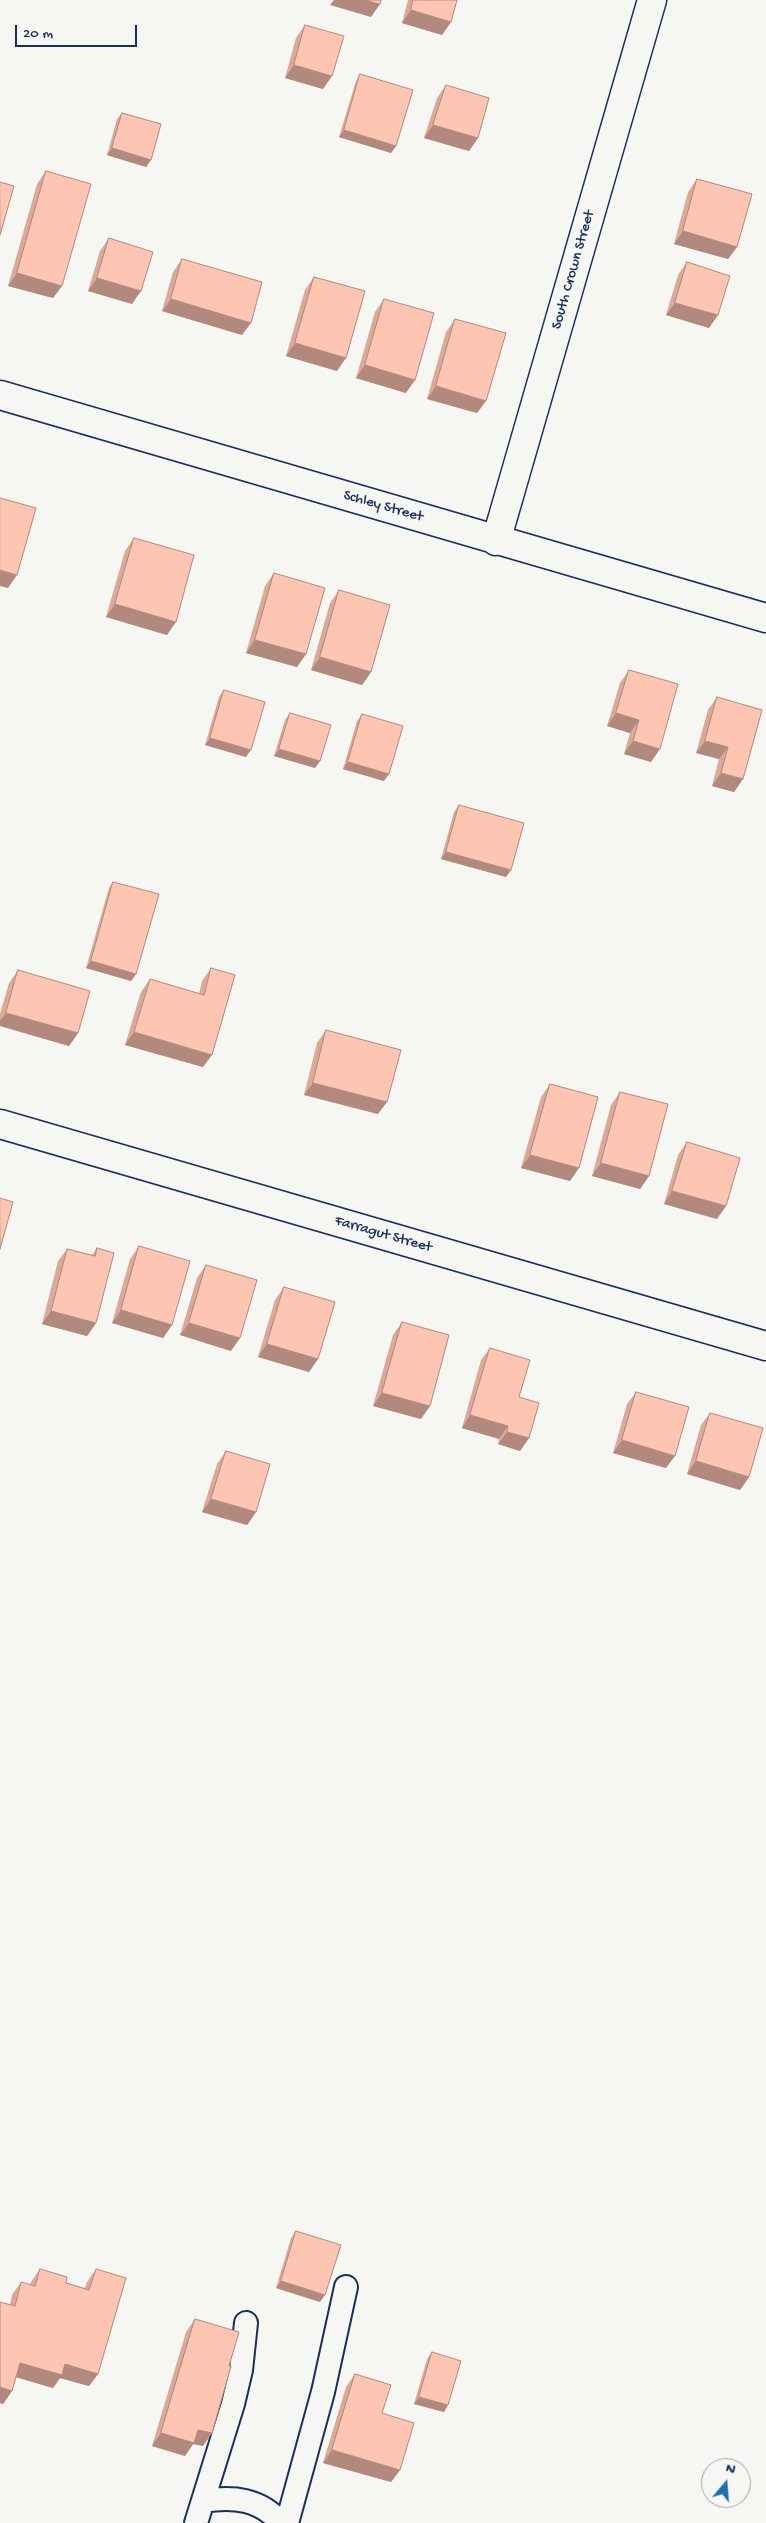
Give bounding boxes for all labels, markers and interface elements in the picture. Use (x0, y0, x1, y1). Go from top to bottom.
scale bar (18, 15, 140, 47)
text: 20 m (23, 25, 53, 43)
street label: South Crown Street (548, 208, 600, 332)
street label: Schley Street (341, 487, 425, 527)
street label: Farragut Street (332, 1213, 434, 1257)
north arrow (701, 2458, 751, 2508)
text: N (724, 2460, 737, 2479)

